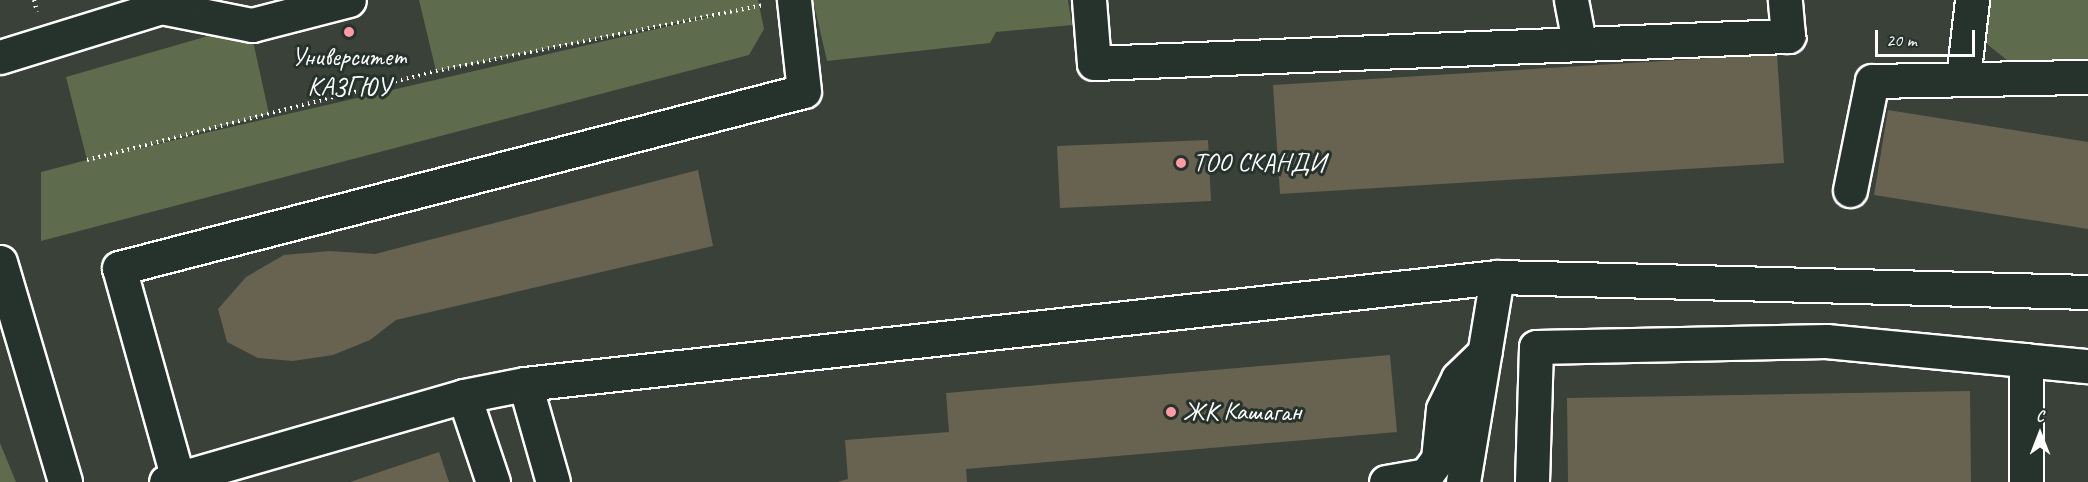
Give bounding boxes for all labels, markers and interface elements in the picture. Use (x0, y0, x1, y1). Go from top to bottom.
scale bar (1878, 18, 1978, 56)
marker: Университет КАЗГЮУ (342, 25, 356, 39)
text: 20 m (1886, 29, 1917, 51)
place label: Университет КАЗГЮУ (291, 41, 407, 102)
place label: ТОО СКАНДИ (1193, 147, 1325, 179)
marker: ТОО СКАНДИ (1174, 156, 1188, 170)
place label: ЖК Кашаган (1183, 396, 1301, 428)
north arrow (2010, 404, 2070, 464)
marker: ЖК Кашаган (1164, 405, 1178, 419)
text: С (2036, 406, 2044, 426)

